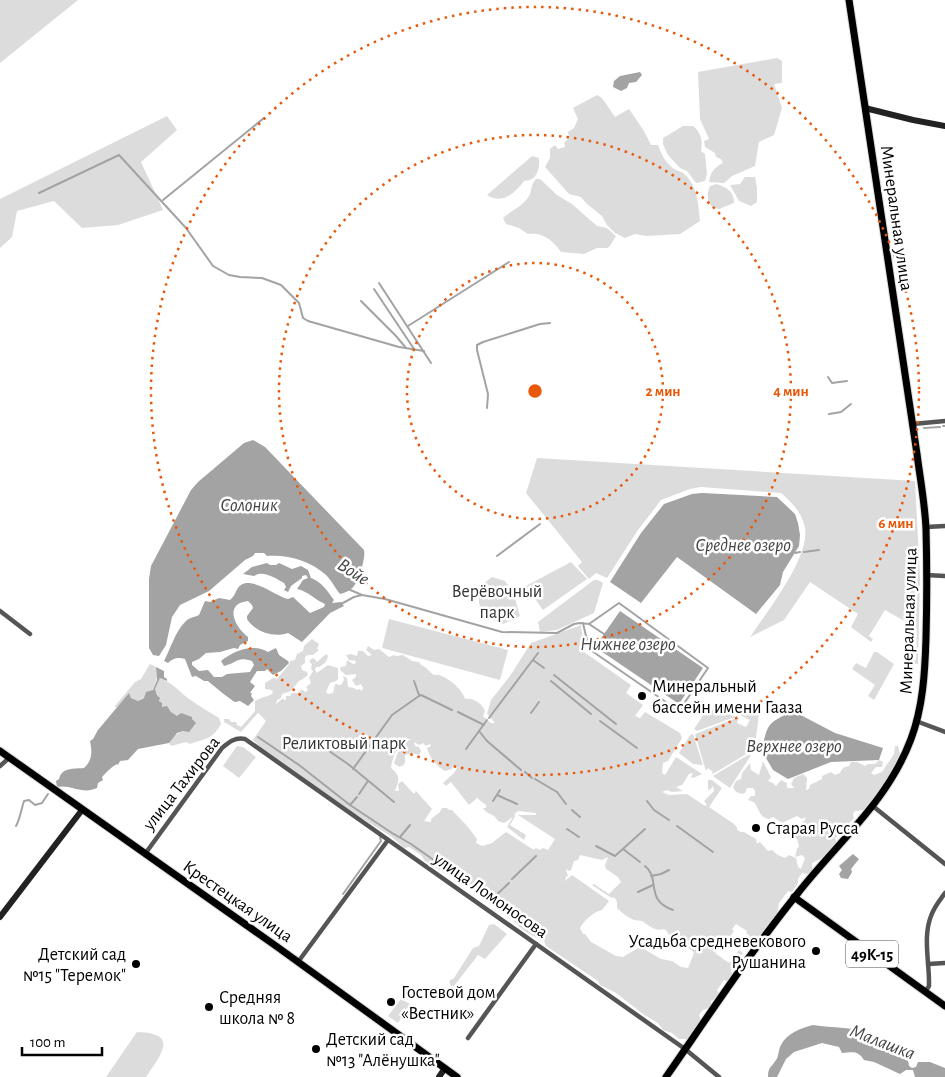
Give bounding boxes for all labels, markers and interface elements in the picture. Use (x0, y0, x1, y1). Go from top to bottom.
street label: Минеральная улица (877, 144, 915, 292)
centre of rings (526, 382, 544, 400)
text: 2 мин (645, 384, 681, 399)
text: 4 мин (773, 384, 809, 399)
water label: Солоник (220, 496, 278, 515)
text: 6 мин (878, 516, 914, 531)
water label: Среднее озеро (695, 536, 791, 555)
street label: Минеральная улица (897, 547, 921, 695)
water label: Войе (334, 555, 372, 589)
park label: Верёвочный парк (452, 583, 542, 622)
water label: Нижнее озеро (580, 635, 676, 654)
place label: Минеральный бассейн имени Гааза (652, 678, 803, 717)
marker: Минеральный бассейн имени Гааза (636, 690, 648, 702)
street label: улица Тахирова (139, 734, 224, 835)
park label: Реликтовый парк (282, 735, 407, 753)
water label: Верхнее озеро (746, 737, 842, 756)
place label: Старая Русса (766, 820, 859, 838)
marker: Старая Русса (750, 822, 762, 834)
street label: улица Ломоносова (429, 849, 551, 942)
street label: Крестецкая улица (179, 857, 296, 946)
place label: Усадьба средневекового Рушанина (629, 932, 806, 972)
road number: 49К-15 (846, 941, 898, 968)
marker: Усадьба средневекового Рушанина (810, 945, 822, 957)
place label: Детский сад №15 "Теремок" (23, 946, 126, 985)
marker: Детский сад №15 "Теремок" (130, 958, 142, 970)
place label: Гостевой дом «Вестник» (401, 984, 496, 1023)
place label: Средняя школа № 8 (219, 989, 295, 1028)
marker: Гостевой дом «Вестник» (385, 996, 397, 1008)
marker: Средняя школа № 8 (203, 1001, 215, 1013)
water label: Малашка (847, 1021, 918, 1063)
scale bar (22, 1024, 102, 1056)
place label: Детский сад №13 "Алёнушка" (326, 1031, 440, 1070)
text: 100 m (30, 1035, 65, 1050)
marker: Детский сад №13 "Алёнушка" (310, 1043, 322, 1055)

